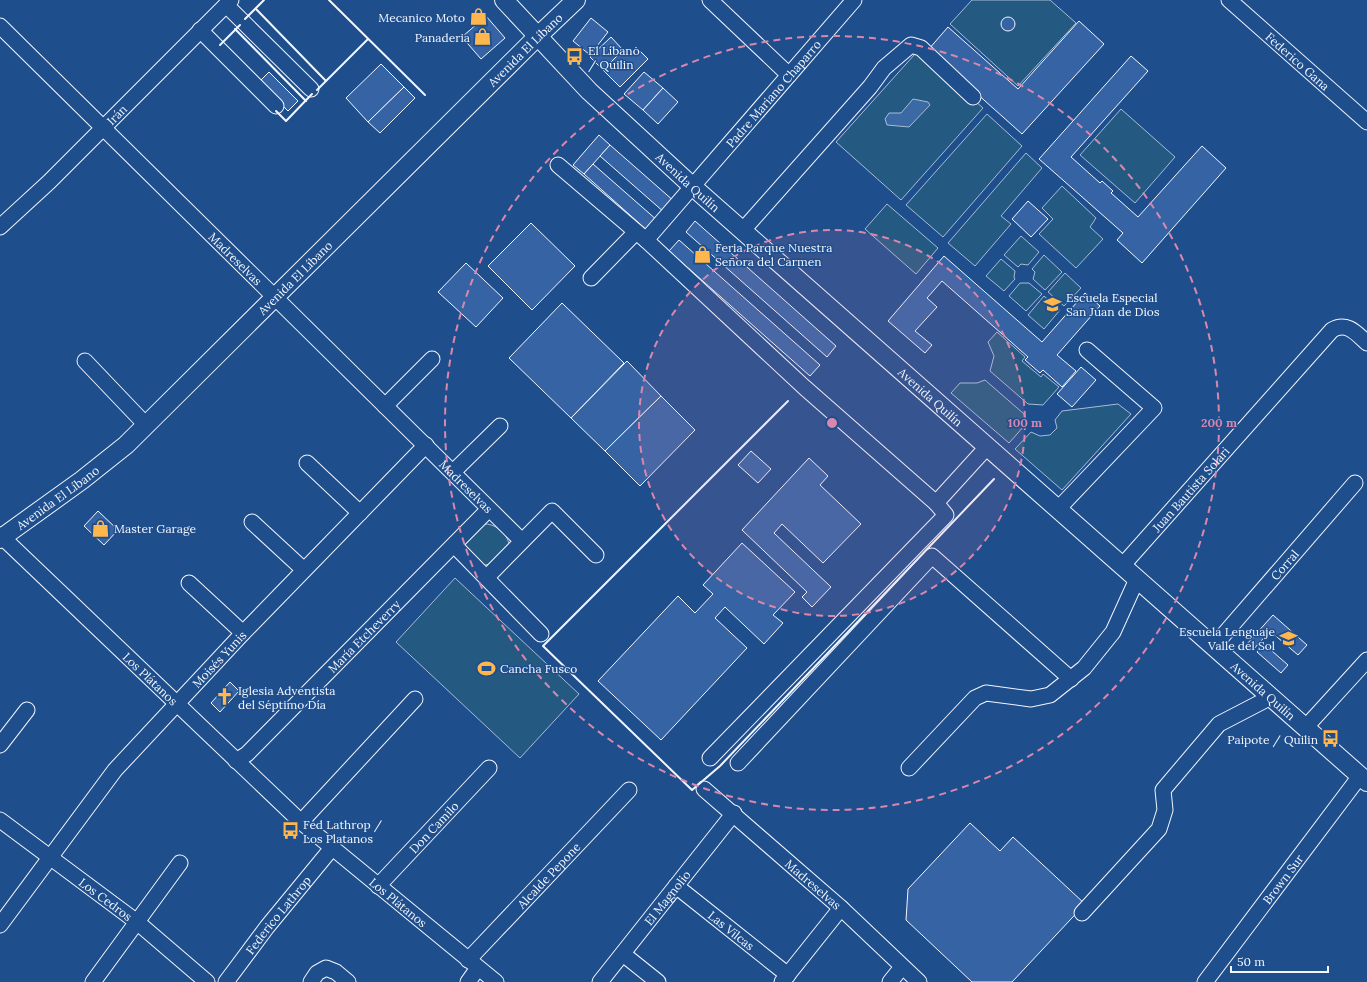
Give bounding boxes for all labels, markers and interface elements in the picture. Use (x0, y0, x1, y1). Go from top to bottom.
shop icon: Mecanico Moto (468, 7, 488, 27)
place label: Mecanico Moto (378, 10, 465, 25)
street label: Avenida El Líbano (484, 10, 565, 90)
shop icon: Panaderia (473, 27, 493, 47)
street label: Federico Gana (1263, 29, 1333, 93)
place label: Panaderia (415, 30, 470, 45)
street label: Padre Mariano Chaparro (722, 37, 824, 150)
place label: El Líbano / Quilin (588, 43, 640, 73)
bus stop icon: El Líbano / Quilin (565, 47, 585, 67)
street label: Irán (103, 101, 130, 128)
street label: Avenida Quilín (652, 148, 723, 215)
street label: Madreselvas (206, 229, 266, 288)
street label: Avenida El Líbano (254, 237, 335, 318)
place label: Feria Parque Nuestra Señora del Carmen (715, 240, 832, 269)
shop icon: Feria Parque Nuestra Señora del Carmen (692, 244, 712, 264)
place label: Escuela Especial San Juan de Dios (1066, 290, 1160, 319)
school or university icon: Escuela Especial San Juan de Dios (1043, 294, 1063, 314)
street label: Avenida Quilín (895, 364, 966, 429)
text: 100 m (1008, 415, 1042, 430)
text: 200 m (1201, 415, 1237, 430)
centre of rings (825, 416, 839, 430)
street label: Juan Bautista Solari (1148, 444, 1232, 535)
street label: Madreselvas (436, 456, 496, 516)
street label: Avenida El Líbano (12, 462, 102, 533)
shop icon: Master Garage (91, 518, 111, 538)
place label: Master Garage (114, 521, 196, 536)
street label: Corral (1267, 546, 1302, 583)
street label: María Etcheverry (324, 596, 403, 676)
place label: Escuela Lenguaje Valle del Sol (1179, 624, 1275, 653)
street label: Moisés Yunis (189, 627, 249, 691)
school or university icon: Escuela Lenguaje Valle del Sol (1278, 628, 1298, 648)
street label: Los Plátanos (120, 649, 181, 708)
street label: Avenida Quilín (1227, 657, 1299, 723)
sports icon: Cancha Fusco (477, 658, 497, 678)
place label: Cancha Fusco (500, 661, 577, 676)
place label: Iglesia Adventista del Séptimo Día (238, 683, 336, 712)
church icon: Iglesia Adventista del Séptimo Día (215, 687, 235, 707)
bus stop icon: Paipote / Quilin (1321, 729, 1341, 749)
place label: Paipote / Quilin (1227, 732, 1318, 748)
street label: Don Camilo (406, 798, 461, 856)
place label: Fed Lathrop / Los Platanos (303, 817, 383, 846)
bus stop icon: Fed Lathrop / Los Platanos (280, 821, 300, 841)
street label: Alcalde Pepone (513, 839, 584, 912)
street label: Brown Sur (1259, 850, 1307, 907)
street label: Madreselvas (782, 856, 845, 913)
street label: El Magnolio (641, 867, 693, 928)
street label: Federico Lathrop (242, 872, 314, 957)
street label: Los Cedros (76, 874, 136, 924)
street label: Los Plátanos (367, 874, 431, 930)
street label: Las Vilcas (706, 907, 758, 953)
scale bar (1231, 948, 1328, 974)
text: 50 m (1237, 954, 1265, 969)

